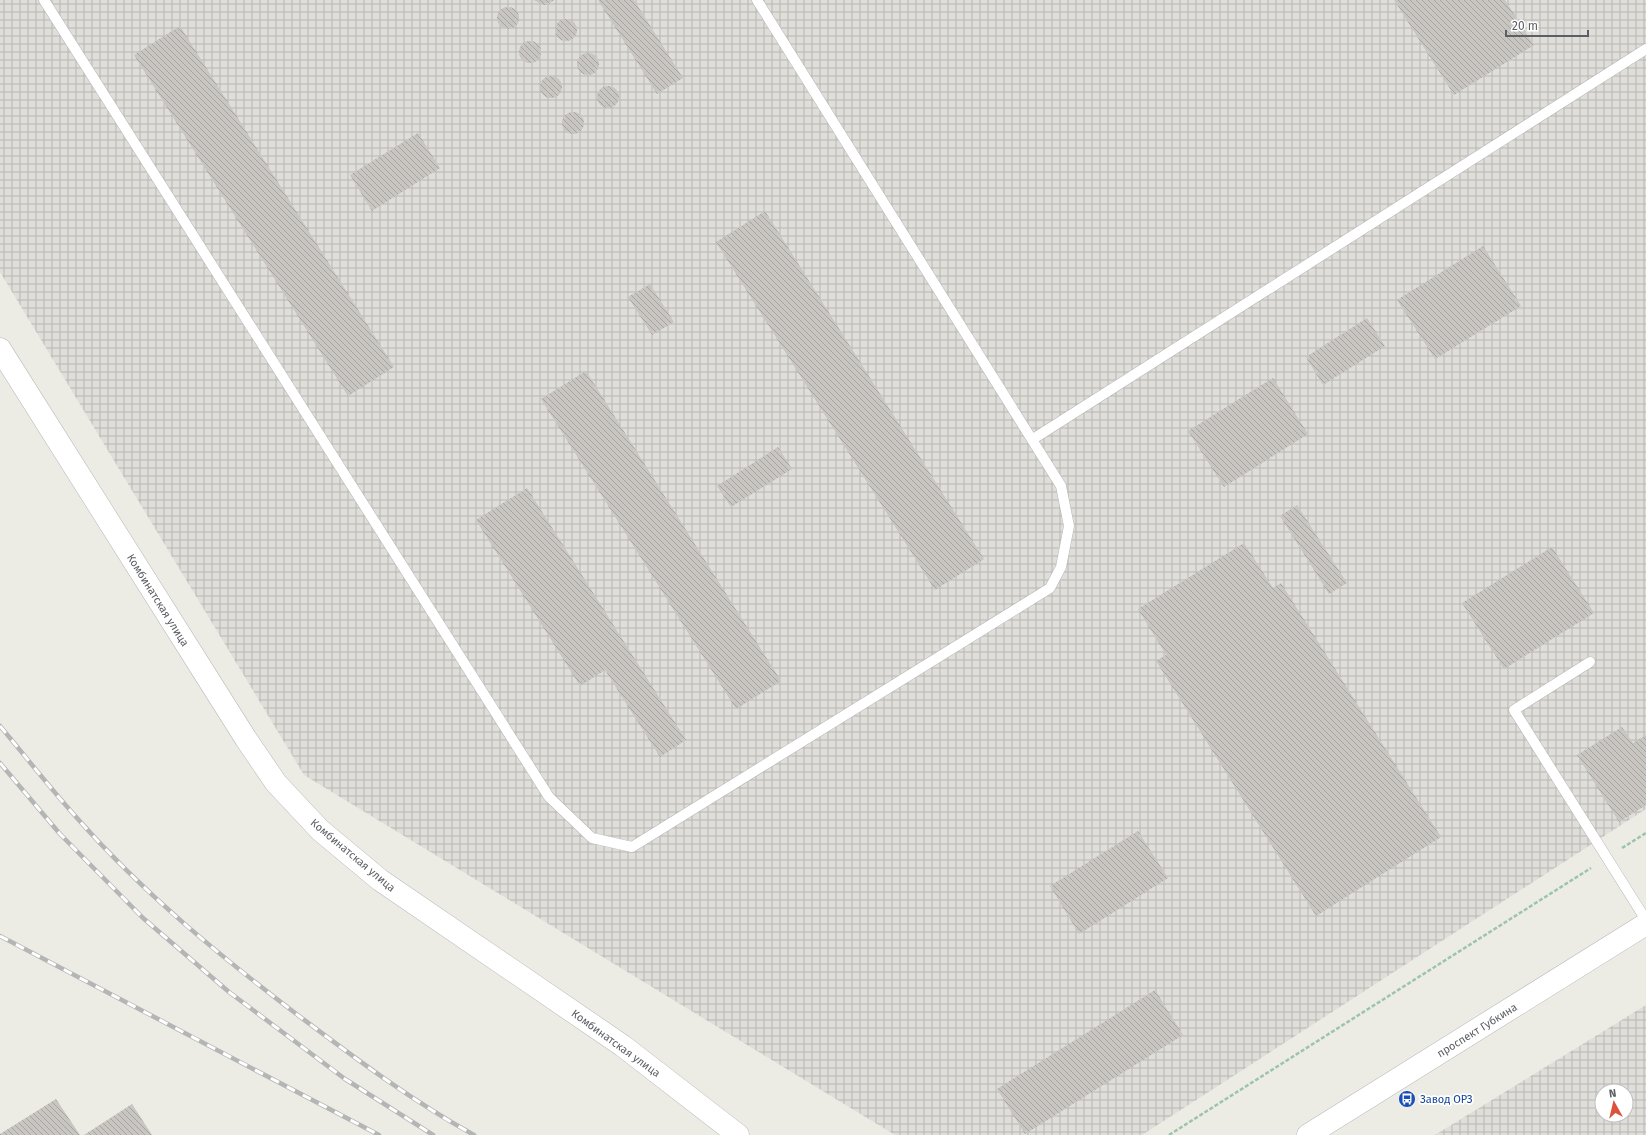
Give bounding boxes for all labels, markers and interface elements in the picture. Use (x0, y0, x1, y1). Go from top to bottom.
scale bar (1506, 12, 1588, 38)
text: 20 m (1512, 19, 1538, 33)
street label: Комбинатская улица (124, 552, 191, 649)
street label: Комбинатская улица (308, 816, 398, 895)
street label: проспект Губкина (1435, 1001, 1520, 1060)
street label: Комбинатская улица (569, 1007, 663, 1080)
north arrow (1594, 1083, 1634, 1123)
text: N (1608, 1087, 1617, 1101)
bus stop icon: Завод ОРЗ (1397, 1089, 1417, 1109)
place label: Завод ОРЗ (1420, 1093, 1473, 1106)

